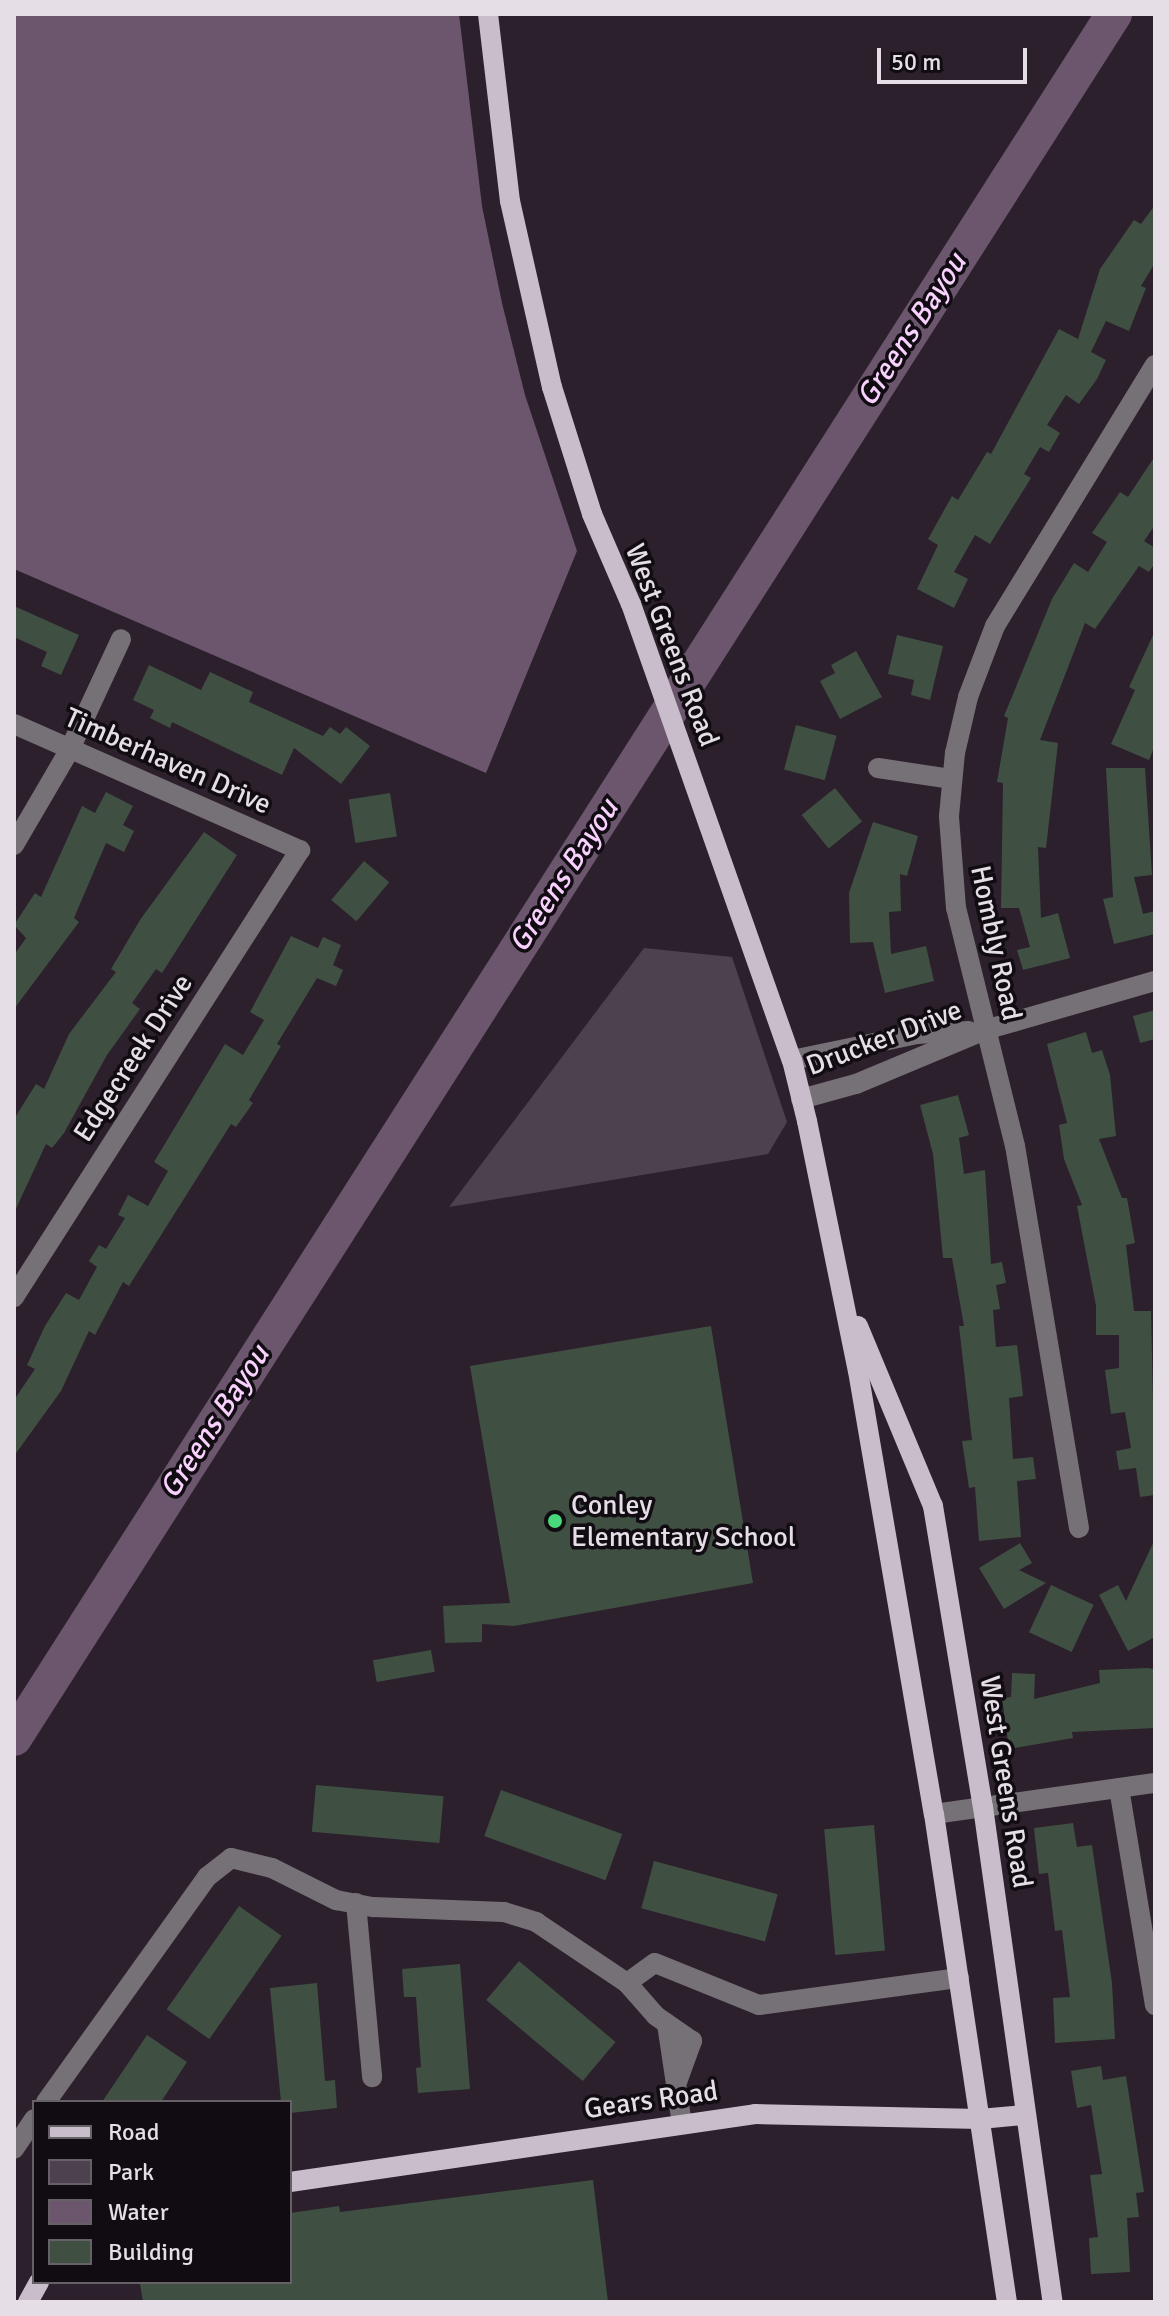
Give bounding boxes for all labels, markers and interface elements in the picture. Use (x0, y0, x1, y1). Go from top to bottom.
scale bar (881, 32, 1031, 82)
text: 50 m (891, 47, 941, 77)
water label: Greens Bayou (849, 247, 975, 413)
street label: West Greens Road (618, 539, 726, 751)
street label: Timberhaven Drive (60, 700, 276, 822)
water label: Greens Bayou (501, 793, 627, 959)
street label: Hombly Road (963, 862, 1029, 1024)
street label: Edgecreek Drive (66, 968, 200, 1148)
street label: Drucker Drive (802, 993, 966, 1083)
water label: Greens Bayou (152, 1339, 278, 1505)
place label: Conley Elementary School (571, 1488, 796, 1554)
marker: Conley Elementary School (546, 1512, 564, 1530)
street label: West Greens Road (973, 1674, 1039, 1890)
street label: Gears Road (582, 2074, 720, 2126)
legend (32, 2100, 292, 2284)
text: Road (108, 2117, 159, 2147)
text: Park (108, 2157, 154, 2187)
text: Water (108, 2197, 168, 2227)
text: Building (108, 2237, 194, 2267)

